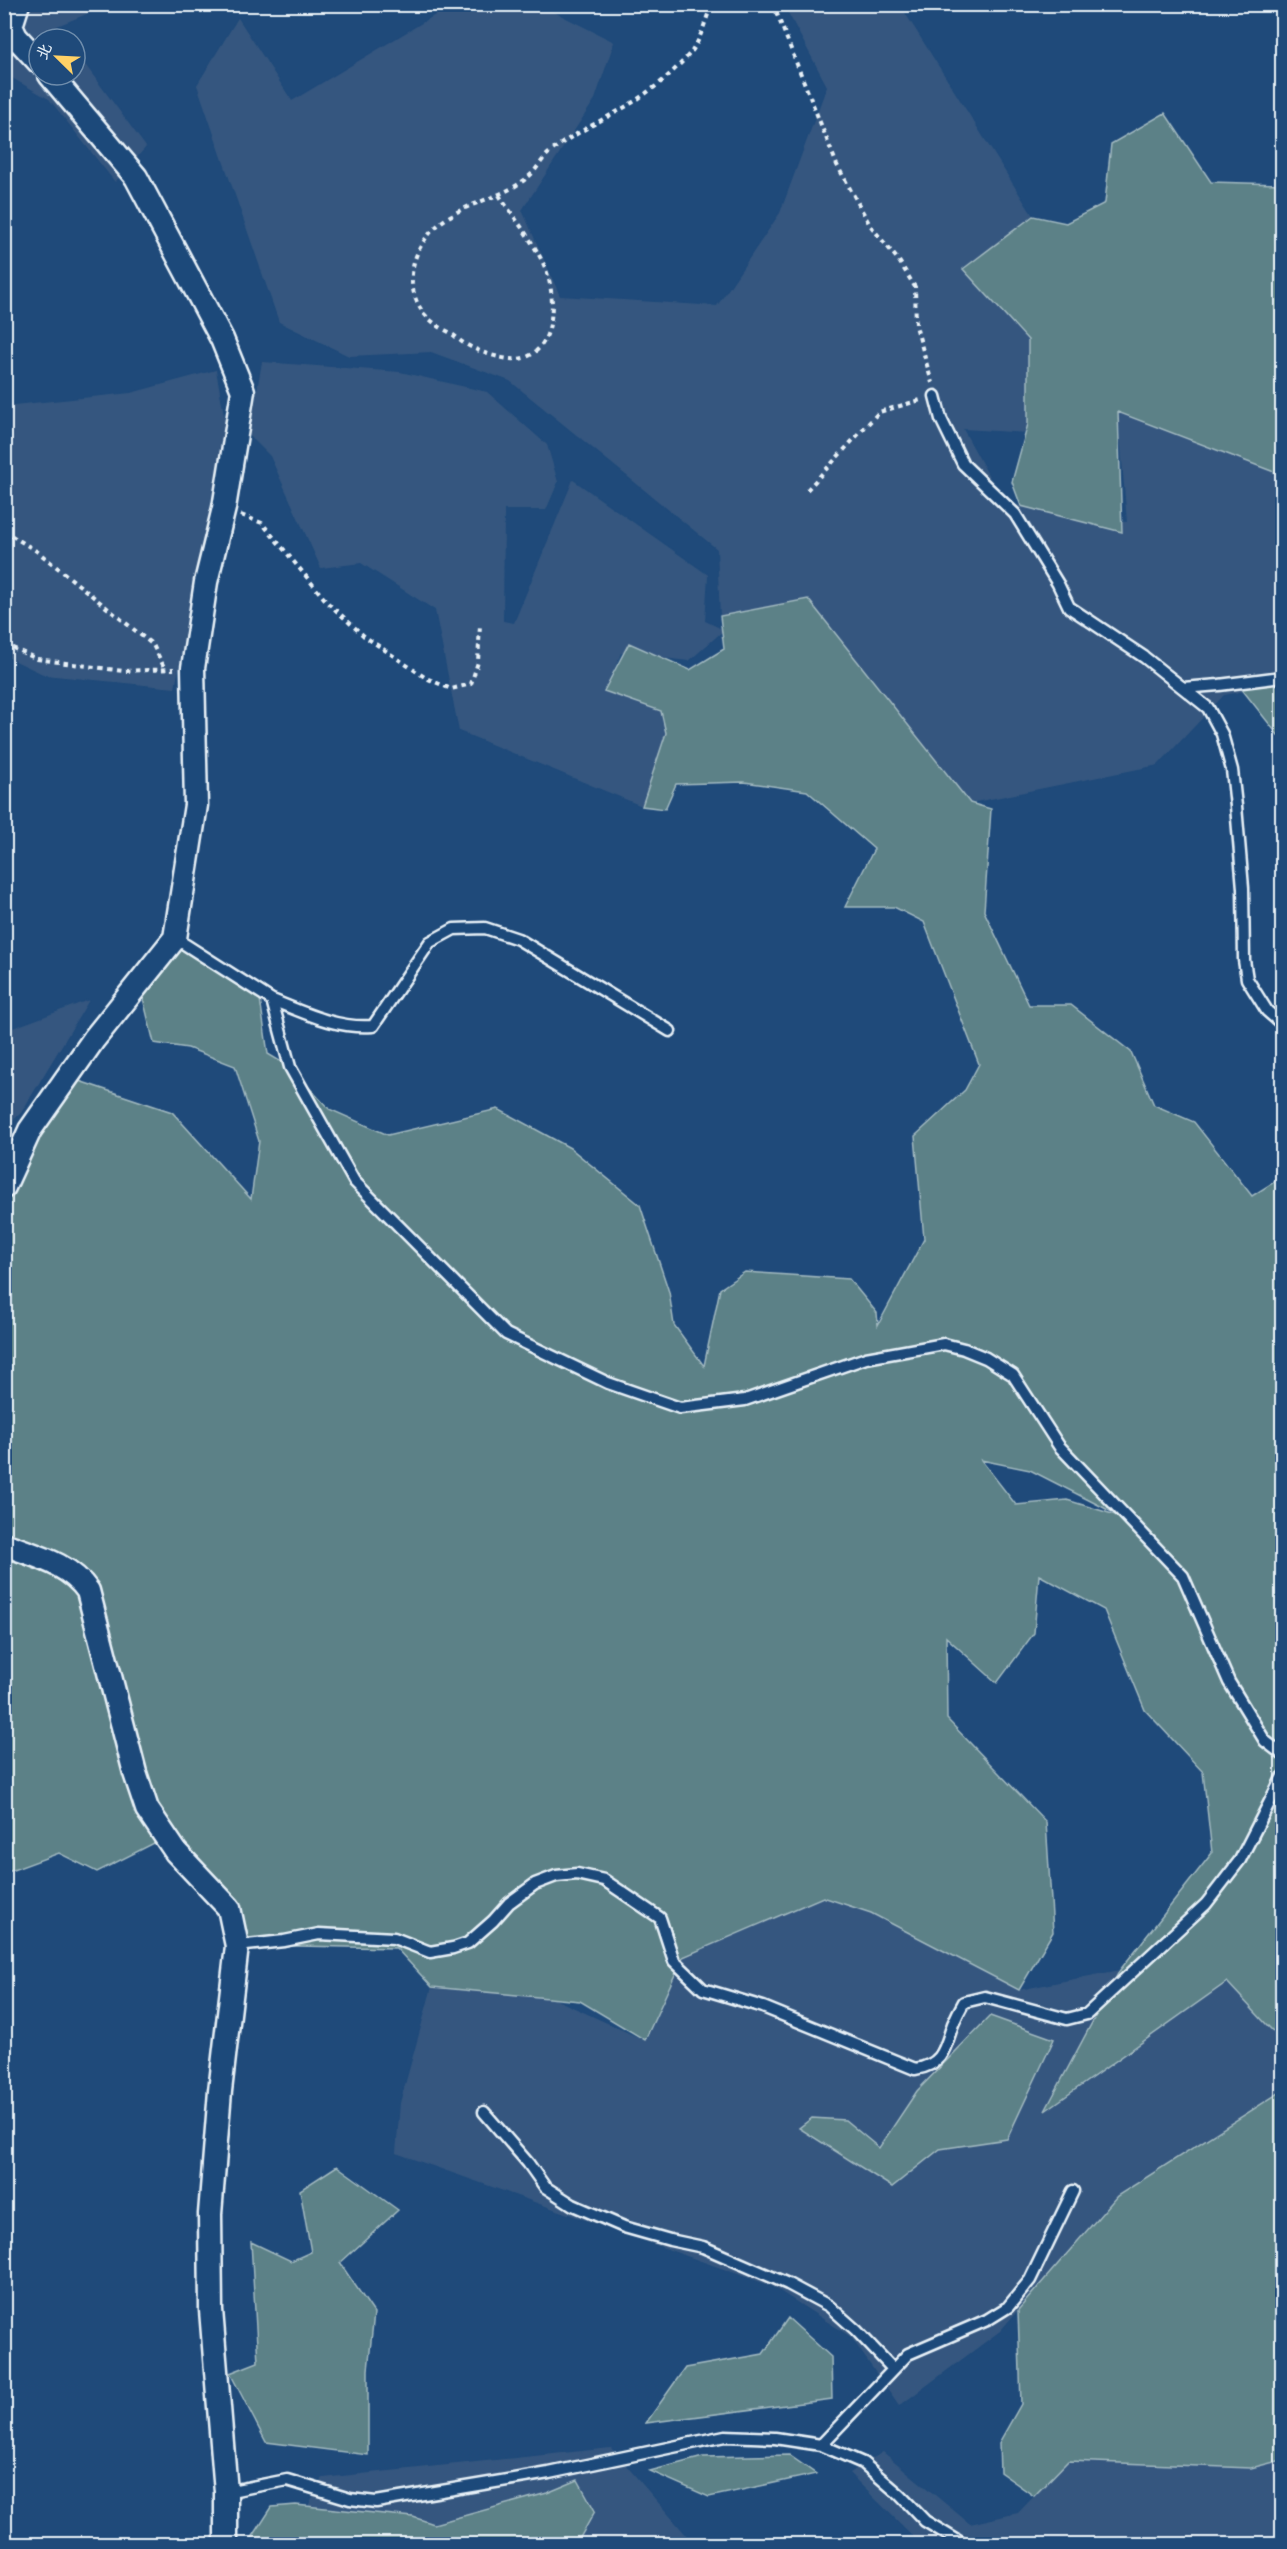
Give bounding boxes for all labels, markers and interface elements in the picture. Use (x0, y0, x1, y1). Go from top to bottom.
north arrow (27, 27, 87, 87)
text: 北 (30, 39, 59, 64)

